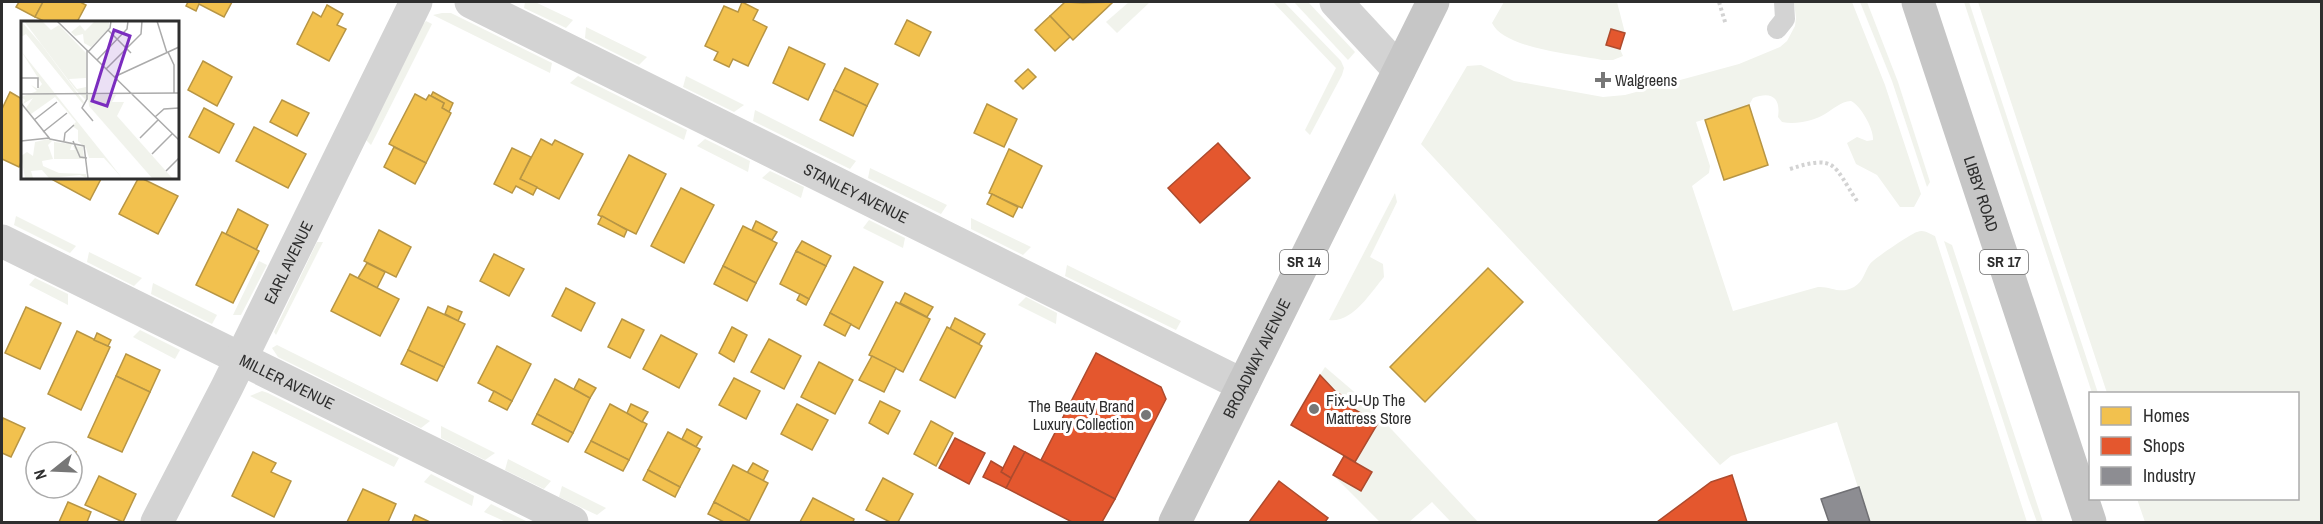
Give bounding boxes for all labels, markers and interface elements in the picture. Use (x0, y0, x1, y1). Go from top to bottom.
inset map (21, 21, 178, 178)
place label: Walgreens (1615, 69, 1677, 91)
marker: Walgreens (1596, 73, 1610, 87)
street label: LIBBY ROAD (1959, 153, 2004, 235)
street label: STANLEY AVENUE (800, 158, 912, 228)
street label: EARL AVENUE (259, 217, 318, 307)
road number: SR 14 (1280, 250, 1328, 274)
road number: SR 17 (1980, 250, 2028, 274)
street label: BROADWAY AVENUE (1217, 295, 1295, 422)
street label: MILLER AVENUE (236, 349, 338, 414)
place label: Fix-U-Up The Mattress Store (1326, 389, 1411, 429)
legend (2089, 392, 2299, 500)
place label: The Beauty Brand Luxury Collection (1028, 395, 1134, 435)
marker: Fix-U-Up The Mattress Store (1307, 402, 1321, 416)
text: Homes (2143, 403, 2190, 428)
marker: The Beauty Brand Luxury Collection (1139, 408, 1153, 422)
text: Shops (2143, 433, 2185, 458)
north arrow (24, 440, 84, 500)
text: Industry (2143, 463, 2196, 488)
text: N (28, 467, 52, 483)

